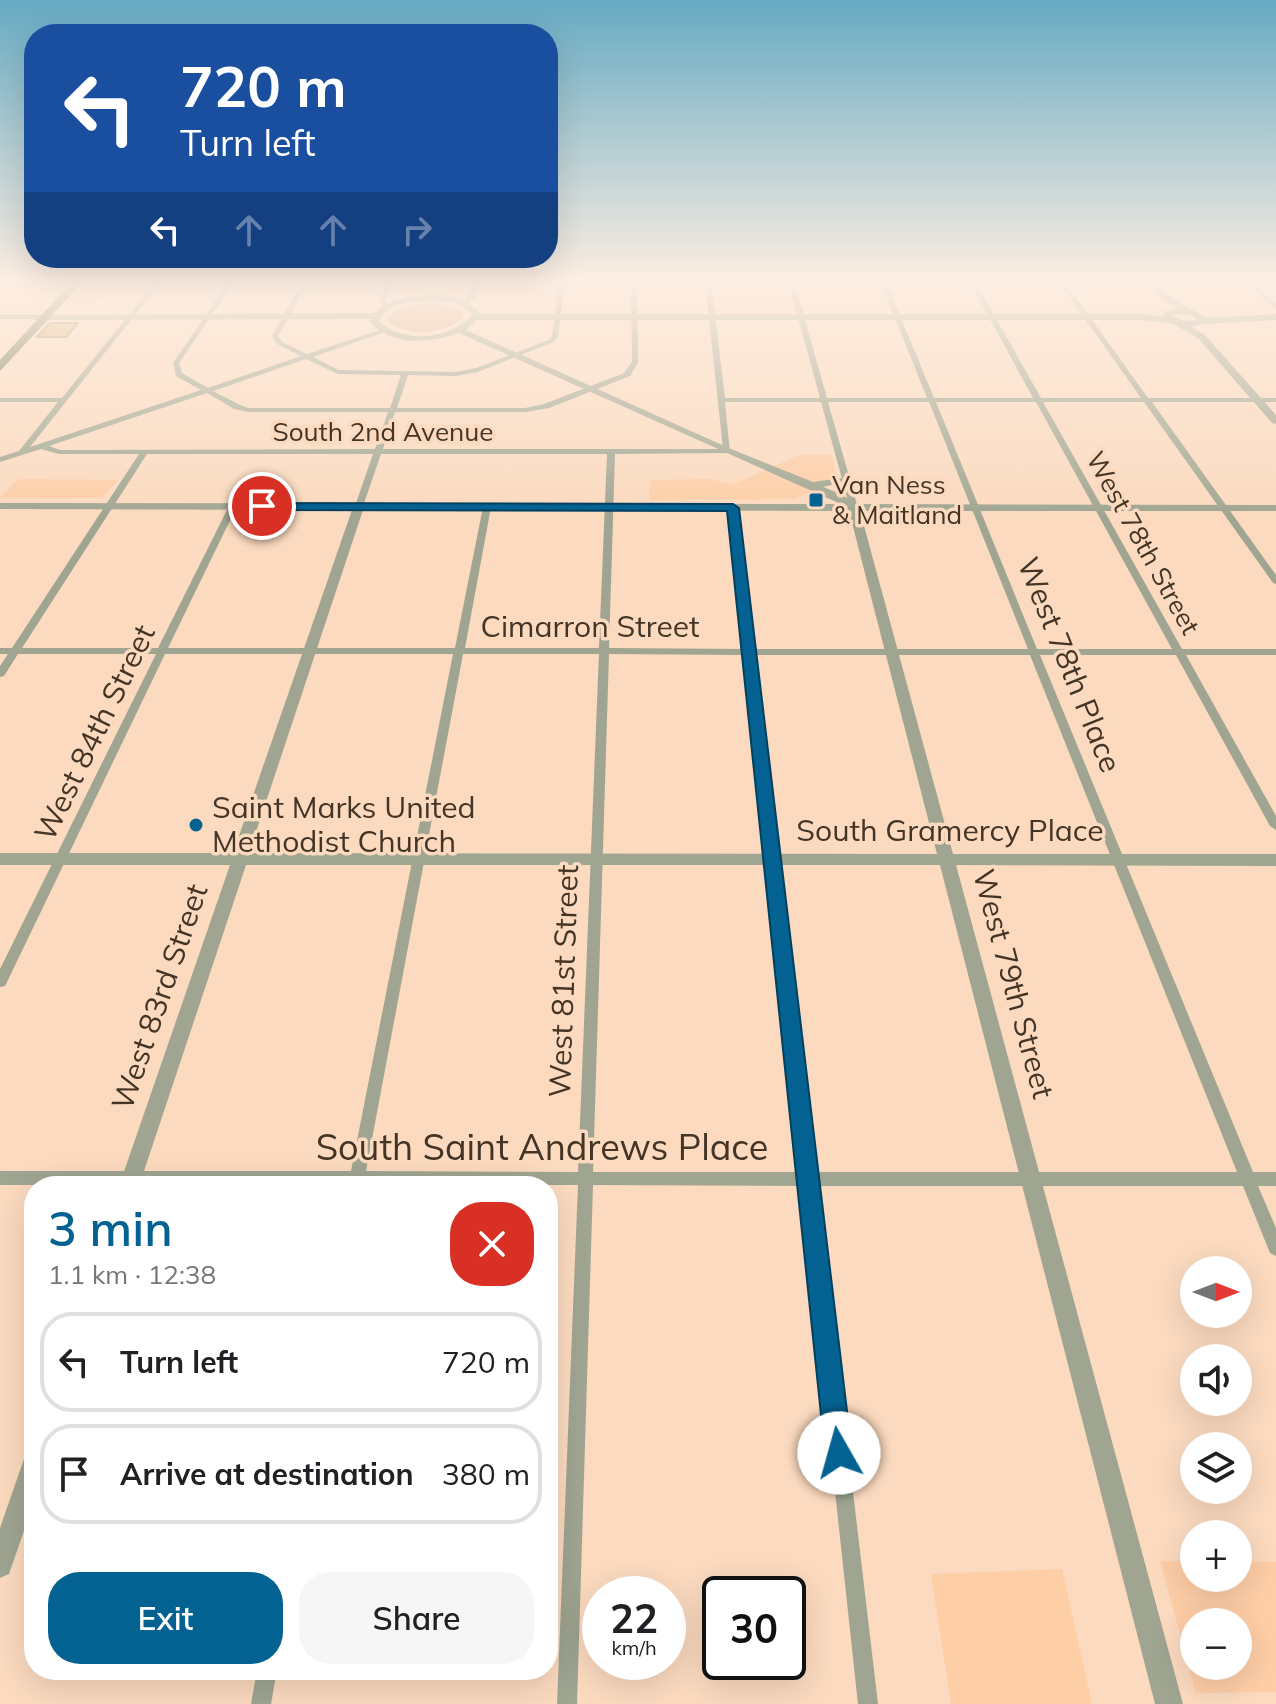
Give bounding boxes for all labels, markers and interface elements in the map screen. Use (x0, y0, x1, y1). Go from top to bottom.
text: 720 m (180, 51, 347, 121)
icon: left (48, 56, 152, 160)
text: Turn left (180, 120, 316, 165)
icon: left (143, 208, 187, 252)
icon: ahead (227, 208, 271, 252)
icon: ahead (311, 208, 355, 252)
icon: right (395, 208, 439, 252)
street label: South 2nd Avenue (273, 415, 493, 448)
street label: West 78th Street (1079, 445, 1207, 640)
place label: Van Ness & Maitland (832, 468, 962, 531)
pin (228, 472, 296, 540)
icon: arrive (240, 484, 284, 528)
marker: Van Ness & Maitland (807, 491, 825, 509)
street label: West 78th Place (1010, 552, 1130, 778)
street label: Cimarron Street (480, 607, 700, 645)
street label: West 84th Street (25, 618, 163, 847)
place label: Saint Marks United Methodist Church (212, 788, 476, 860)
street label: South Gramercy Place (796, 811, 1104, 849)
marker: Saint Marks United Methodist Church (187, 816, 205, 834)
street label: West 81st Street (540, 864, 586, 1098)
street label: West 79th Street (965, 865, 1063, 1103)
street label: West 83rd Street (103, 879, 216, 1115)
street label: South Saint Andrews Place (316, 1124, 768, 1169)
text: 3 min (48, 1198, 173, 1258)
button: close (450, 1202, 534, 1286)
north arrow (1180, 1256, 1252, 1328)
map controls (1180, 1256, 1252, 1680)
text: 1.1 km · 12:38 (48, 1258, 216, 1291)
icon: left (52, 1340, 96, 1384)
text: Turn left (120, 1343, 238, 1381)
text: 720 m (442, 1343, 530, 1381)
button: sound (1180, 1344, 1252, 1416)
position arrow (797, 1411, 881, 1495)
button: layers (1180, 1432, 1252, 1504)
icon: arrive (52, 1452, 96, 1496)
text: Arrive at destination (120, 1455, 414, 1493)
text: 380 m (442, 1455, 530, 1493)
button: + (1180, 1520, 1252, 1592)
button: Exit (48, 1572, 283, 1664)
button: Share (299, 1572, 534, 1664)
speed limit sign: 30 (702, 1576, 806, 1680)
text: 22 (610, 1593, 658, 1643)
button: − (1180, 1608, 1252, 1680)
text: km/h (611, 1635, 657, 1660)

